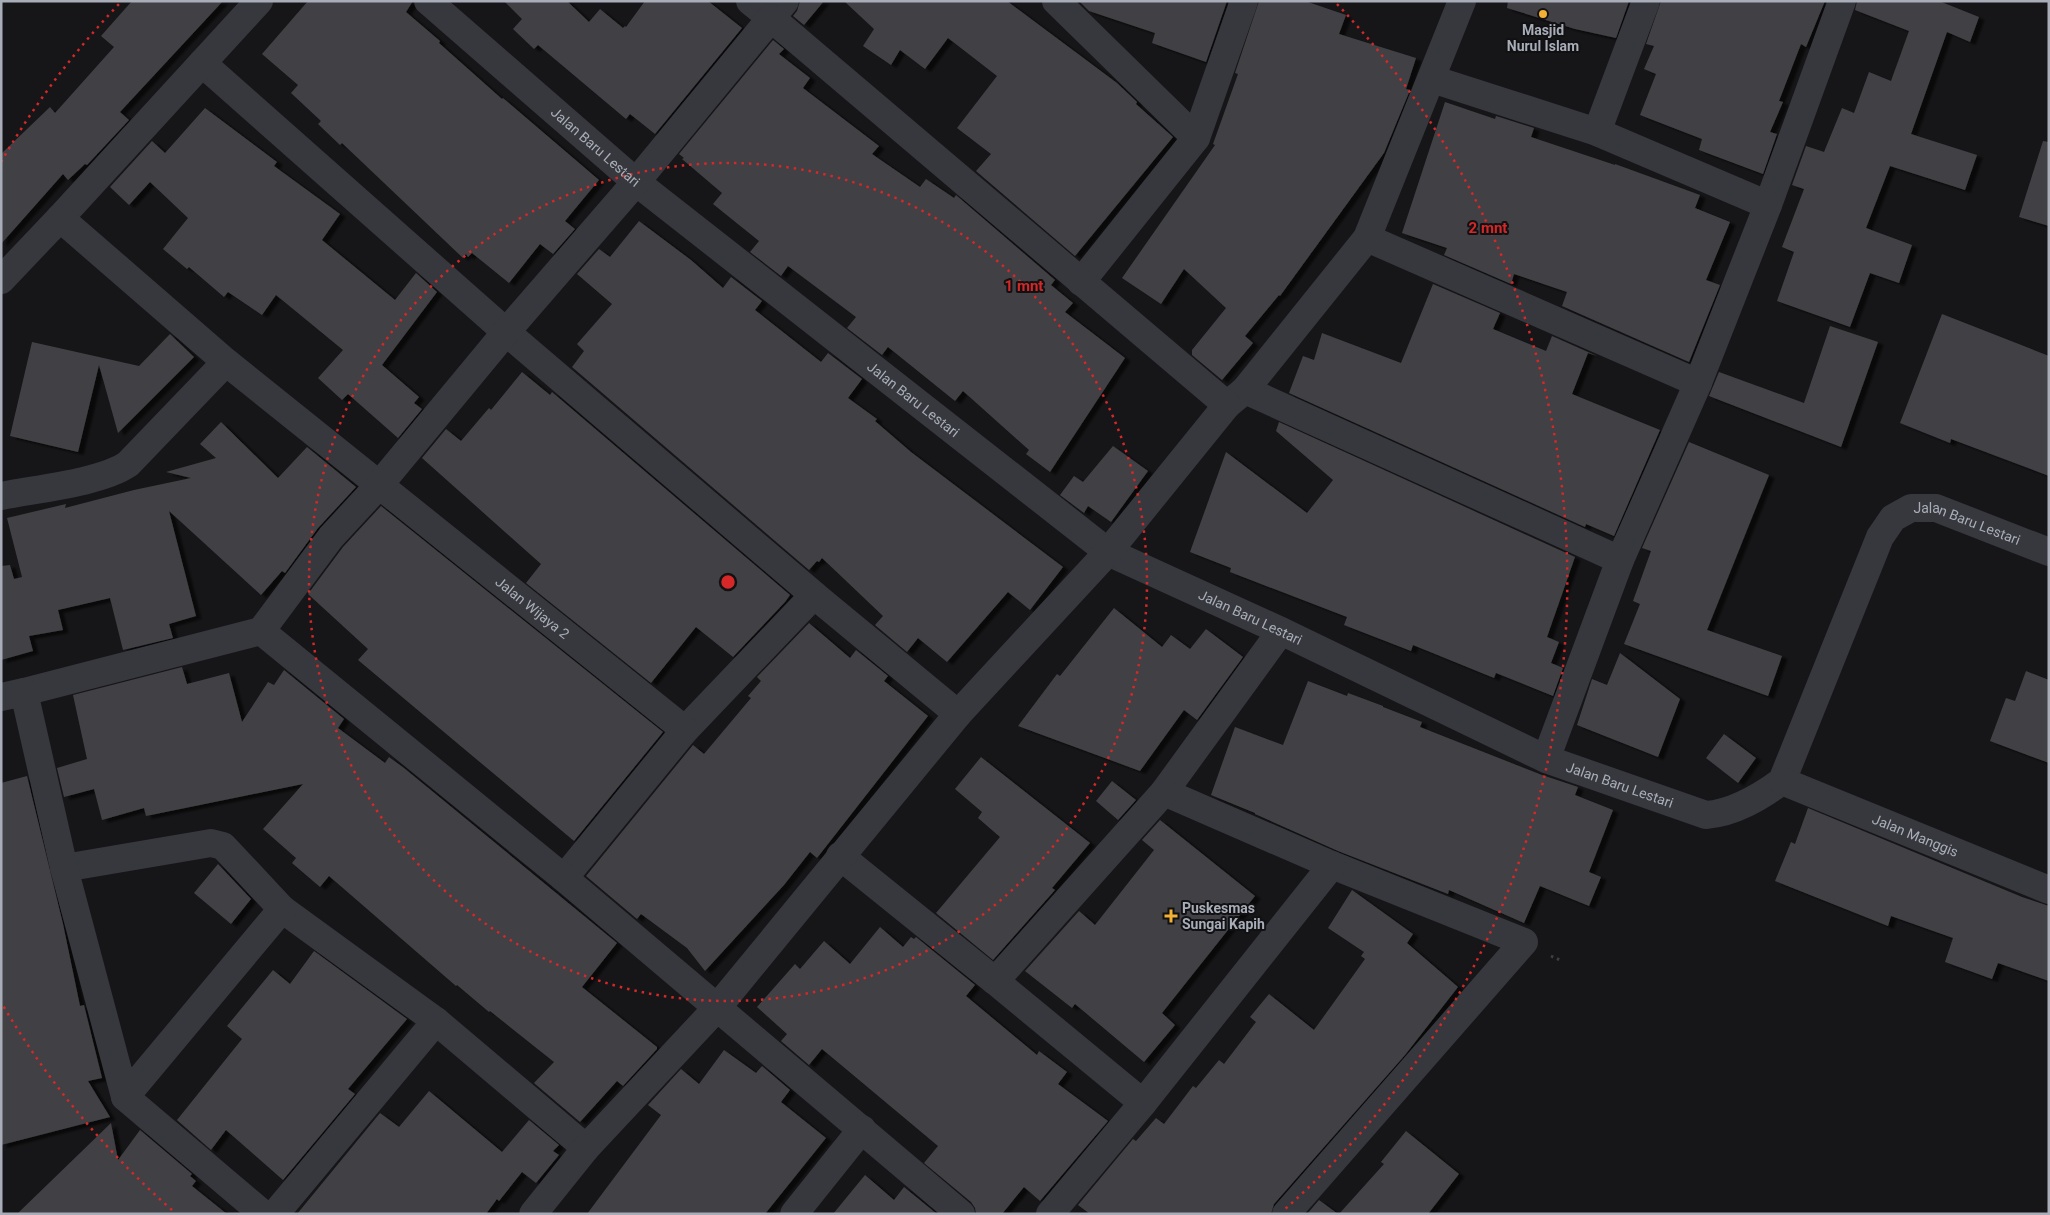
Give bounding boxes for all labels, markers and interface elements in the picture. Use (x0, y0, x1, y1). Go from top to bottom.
marker: Masjid Nurul Islam (1537, 8, 1549, 20)
place label: Masjid Nurul Islam (1507, 22, 1579, 54)
street label: Jalan Baru Lestari (548, 104, 643, 190)
text: 2 mnt (1469, 219, 1507, 237)
text: 1 mnt (1005, 277, 1043, 295)
street label: Jalan Baru Lestari (864, 358, 962, 440)
street label: Jalan Baru Lestari (1913, 500, 2023, 548)
street label: Jalan Wijaya 2 (492, 573, 572, 642)
centre of rings (719, 573, 737, 591)
street label: Jalan Baru Lestari (1196, 586, 1305, 648)
street label: Jalan Baru Lestari (1564, 759, 1675, 811)
street label: Jalan Manggis (1870, 811, 1961, 860)
place label: Puskesmas Sungai Kapih (1182, 900, 1265, 932)
marker: Puskesmas Sungai Kapih (1164, 909, 1178, 923)

